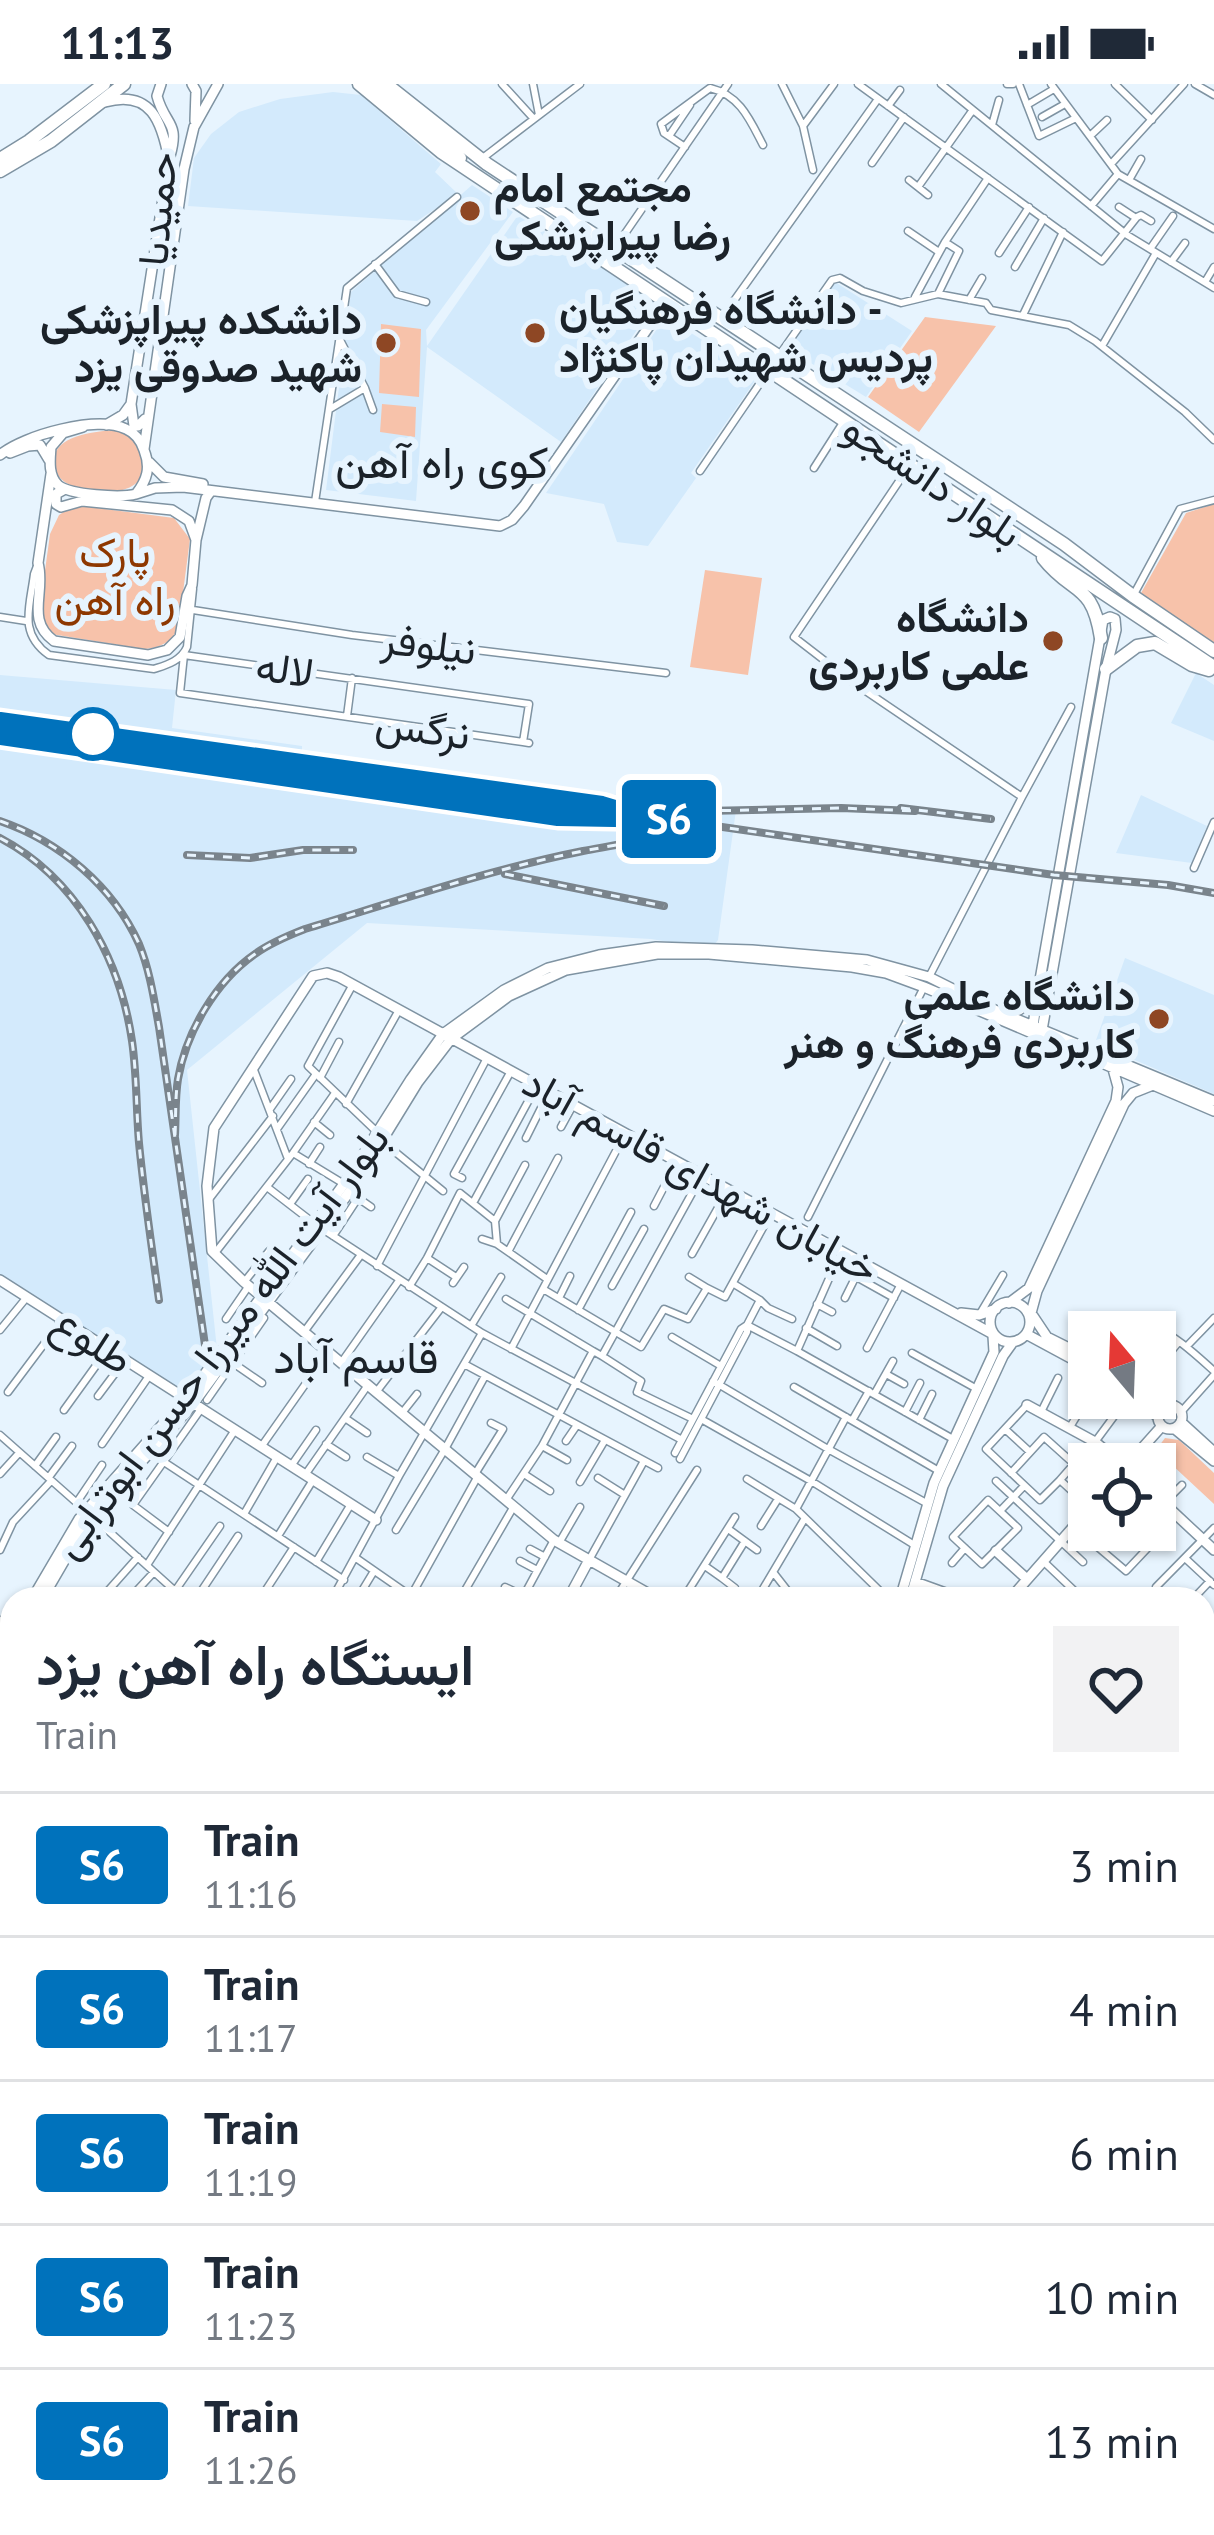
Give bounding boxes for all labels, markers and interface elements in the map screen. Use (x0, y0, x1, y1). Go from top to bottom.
text: 11:13 (60, 13, 174, 71)
street label: حمیدیا (124, 150, 189, 268)
place label: مجتمع امام رضا پیراپزشکی (494, 159, 731, 264)
marker: مجتمع امام رضا پیراپزشکی (457, 198, 483, 224)
place label: دانشگاه فرهنگیان - پردیس شهیدان پاکنژاد (559, 281, 933, 386)
place label: دانشکده پیراپزشکی شهید صدوقی یزد (40, 291, 362, 394)
marker: دانشگاه فرهنگیان - پردیس شهیدان پاکنژاد (522, 320, 548, 346)
marker: دانشکده پیراپزشکی شهید صدوقی یزد (373, 330, 399, 356)
street label: بلوار دانشجو (833, 400, 1033, 560)
district label: کوی راه آهن (335, 432, 549, 490)
park label: پارک راه آهن (54, 524, 176, 627)
place label: دانشگاه علمی کاربردی (808, 589, 1029, 692)
street label: نیلوفر (378, 610, 479, 677)
marker: دانشگاه علمی کاربردی (1040, 628, 1066, 654)
street label: لاله (253, 637, 317, 700)
street label: نرگس (372, 694, 474, 761)
unlabelled marker (68, 709, 118, 759)
line badge: S6 (615, 780, 723, 858)
text: S6 (646, 791, 692, 846)
place label: دانشگاه علمی کاربردی فرهنگ و هنر (783, 967, 1135, 1070)
marker: دانشگاه علمی کاربردی فرهنگ و هنر (1146, 1006, 1172, 1032)
street label: خیابان شهدای قاسم آباد (513, 1054, 889, 1296)
street label: بلوار آیت الله میرزا حسن ابوترابی (38, 1113, 401, 1569)
street label: طلوع (41, 1293, 144, 1388)
north arrow (1068, 1311, 1176, 1419)
map controls (1068, 1311, 1176, 1551)
district label: قاسم آباد (273, 1327, 439, 1387)
button: locate (1068, 1443, 1176, 1551)
button: heart (1053, 1626, 1179, 1752)
text: ایستگاه راه آهن یزد (36, 1627, 474, 1701)
text: Train (36, 1709, 118, 1760)
text: Train (204, 1810, 300, 1868)
text: 3 min (1069, 1836, 1179, 1894)
text: S6 (79, 1837, 125, 1892)
text: 11:16 (204, 1868, 298, 1919)
text: Train (204, 1954, 300, 2012)
text: 4 min (1069, 1980, 1179, 2038)
text: S6 (79, 1981, 125, 2036)
text: 11:17 (204, 2012, 298, 2063)
text: Train (204, 2098, 300, 2156)
text: 6 min (1069, 2124, 1179, 2182)
text: S6 (79, 2125, 125, 2180)
text: 11:19 (204, 2156, 298, 2207)
text: Train (204, 2242, 300, 2300)
text: 10 min (1045, 2268, 1179, 2326)
text: S6 (79, 2269, 125, 2324)
text: 11:23 (204, 2300, 298, 2351)
text: Train (204, 2386, 300, 2444)
text: 13 min (1045, 2412, 1179, 2470)
text: S6 (79, 2413, 125, 2468)
text: 11:26 (204, 2444, 298, 2495)

